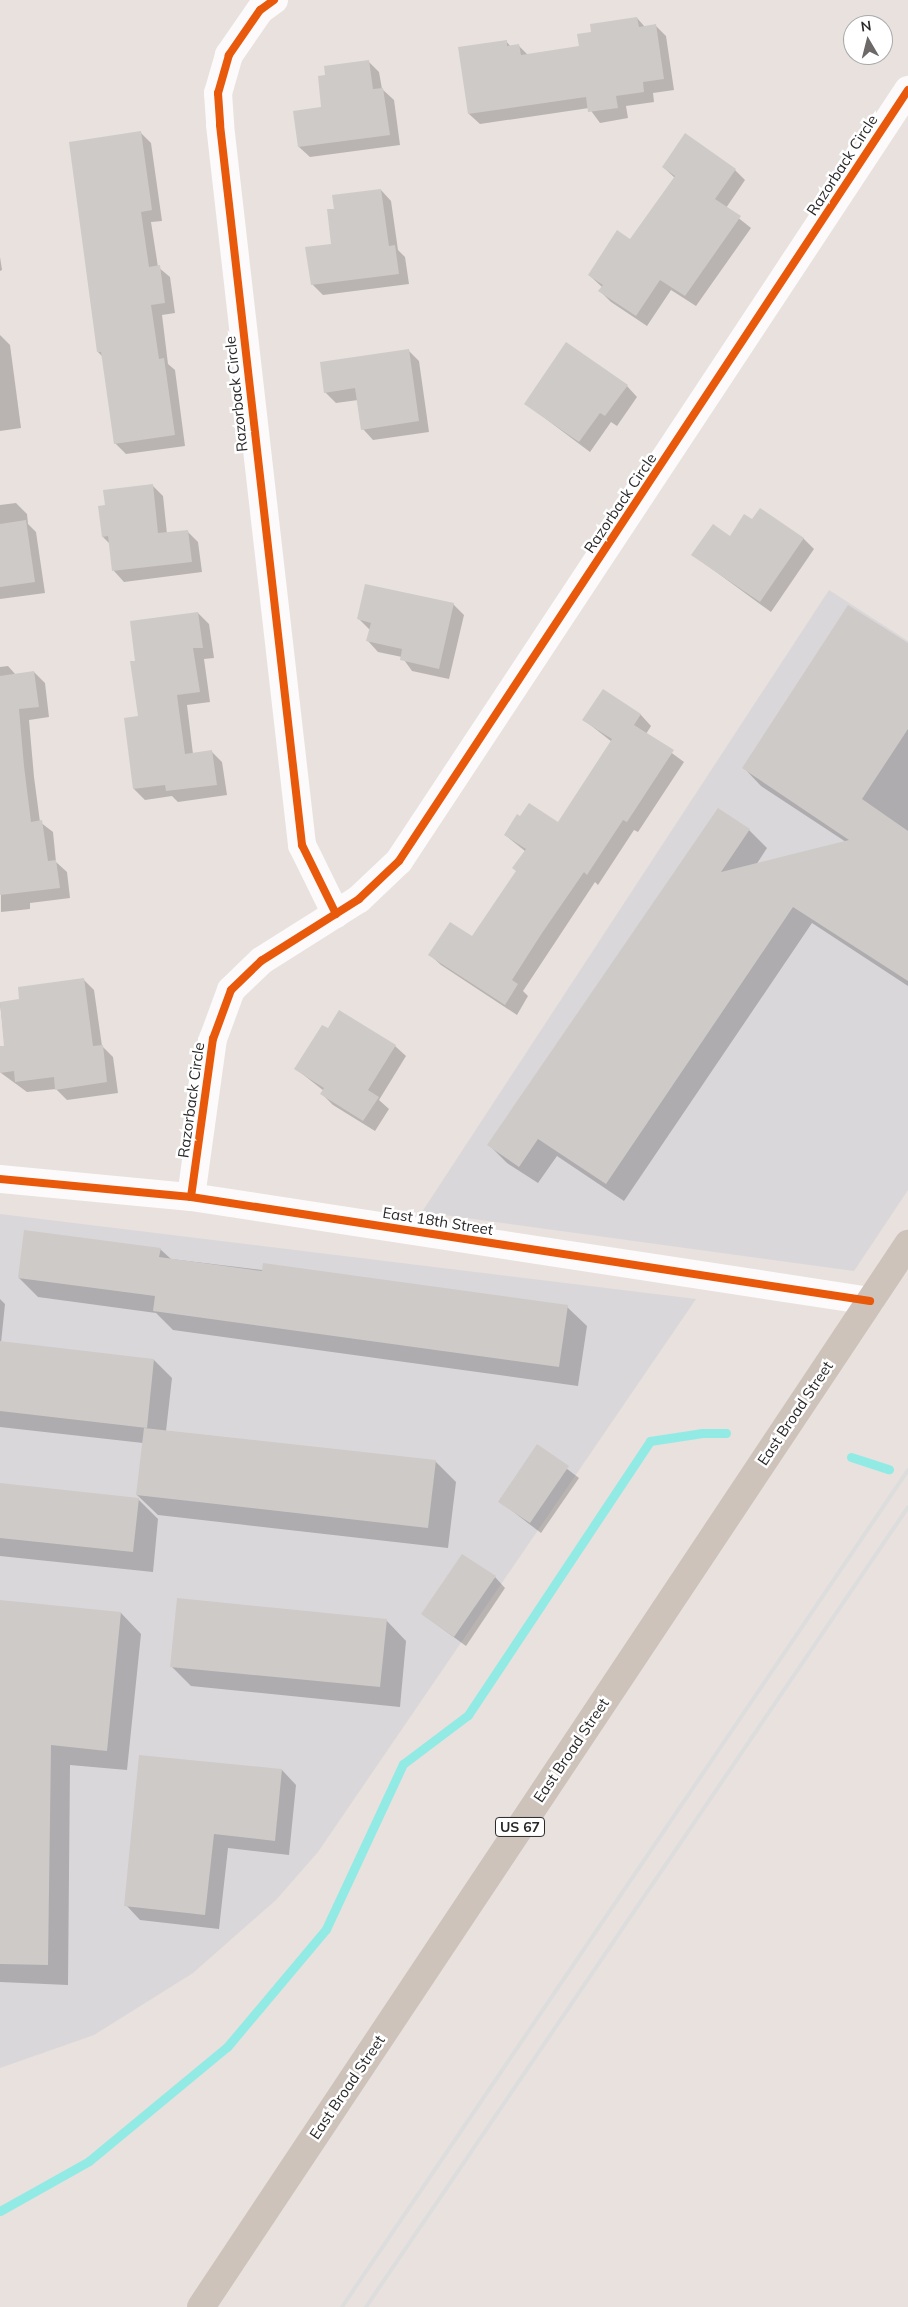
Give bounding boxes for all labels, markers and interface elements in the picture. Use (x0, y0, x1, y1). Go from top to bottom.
north arrow (843, 15, 893, 65)
text: N (860, 16, 873, 36)
street label: Razorback Circle (803, 111, 881, 219)
street label: Razorback Circle (221, 335, 251, 453)
street label: Razorback Circle (580, 450, 660, 556)
street label: Razorback Circle (174, 1041, 208, 1159)
street label: East 18th Street (381, 1203, 495, 1239)
street label: East Broad Street (753, 1358, 837, 1468)
street label: East Broad Street (529, 1695, 613, 1805)
road number: US 67 (494, 1815, 546, 1838)
street label: East Broad Street (305, 2032, 389, 2142)

